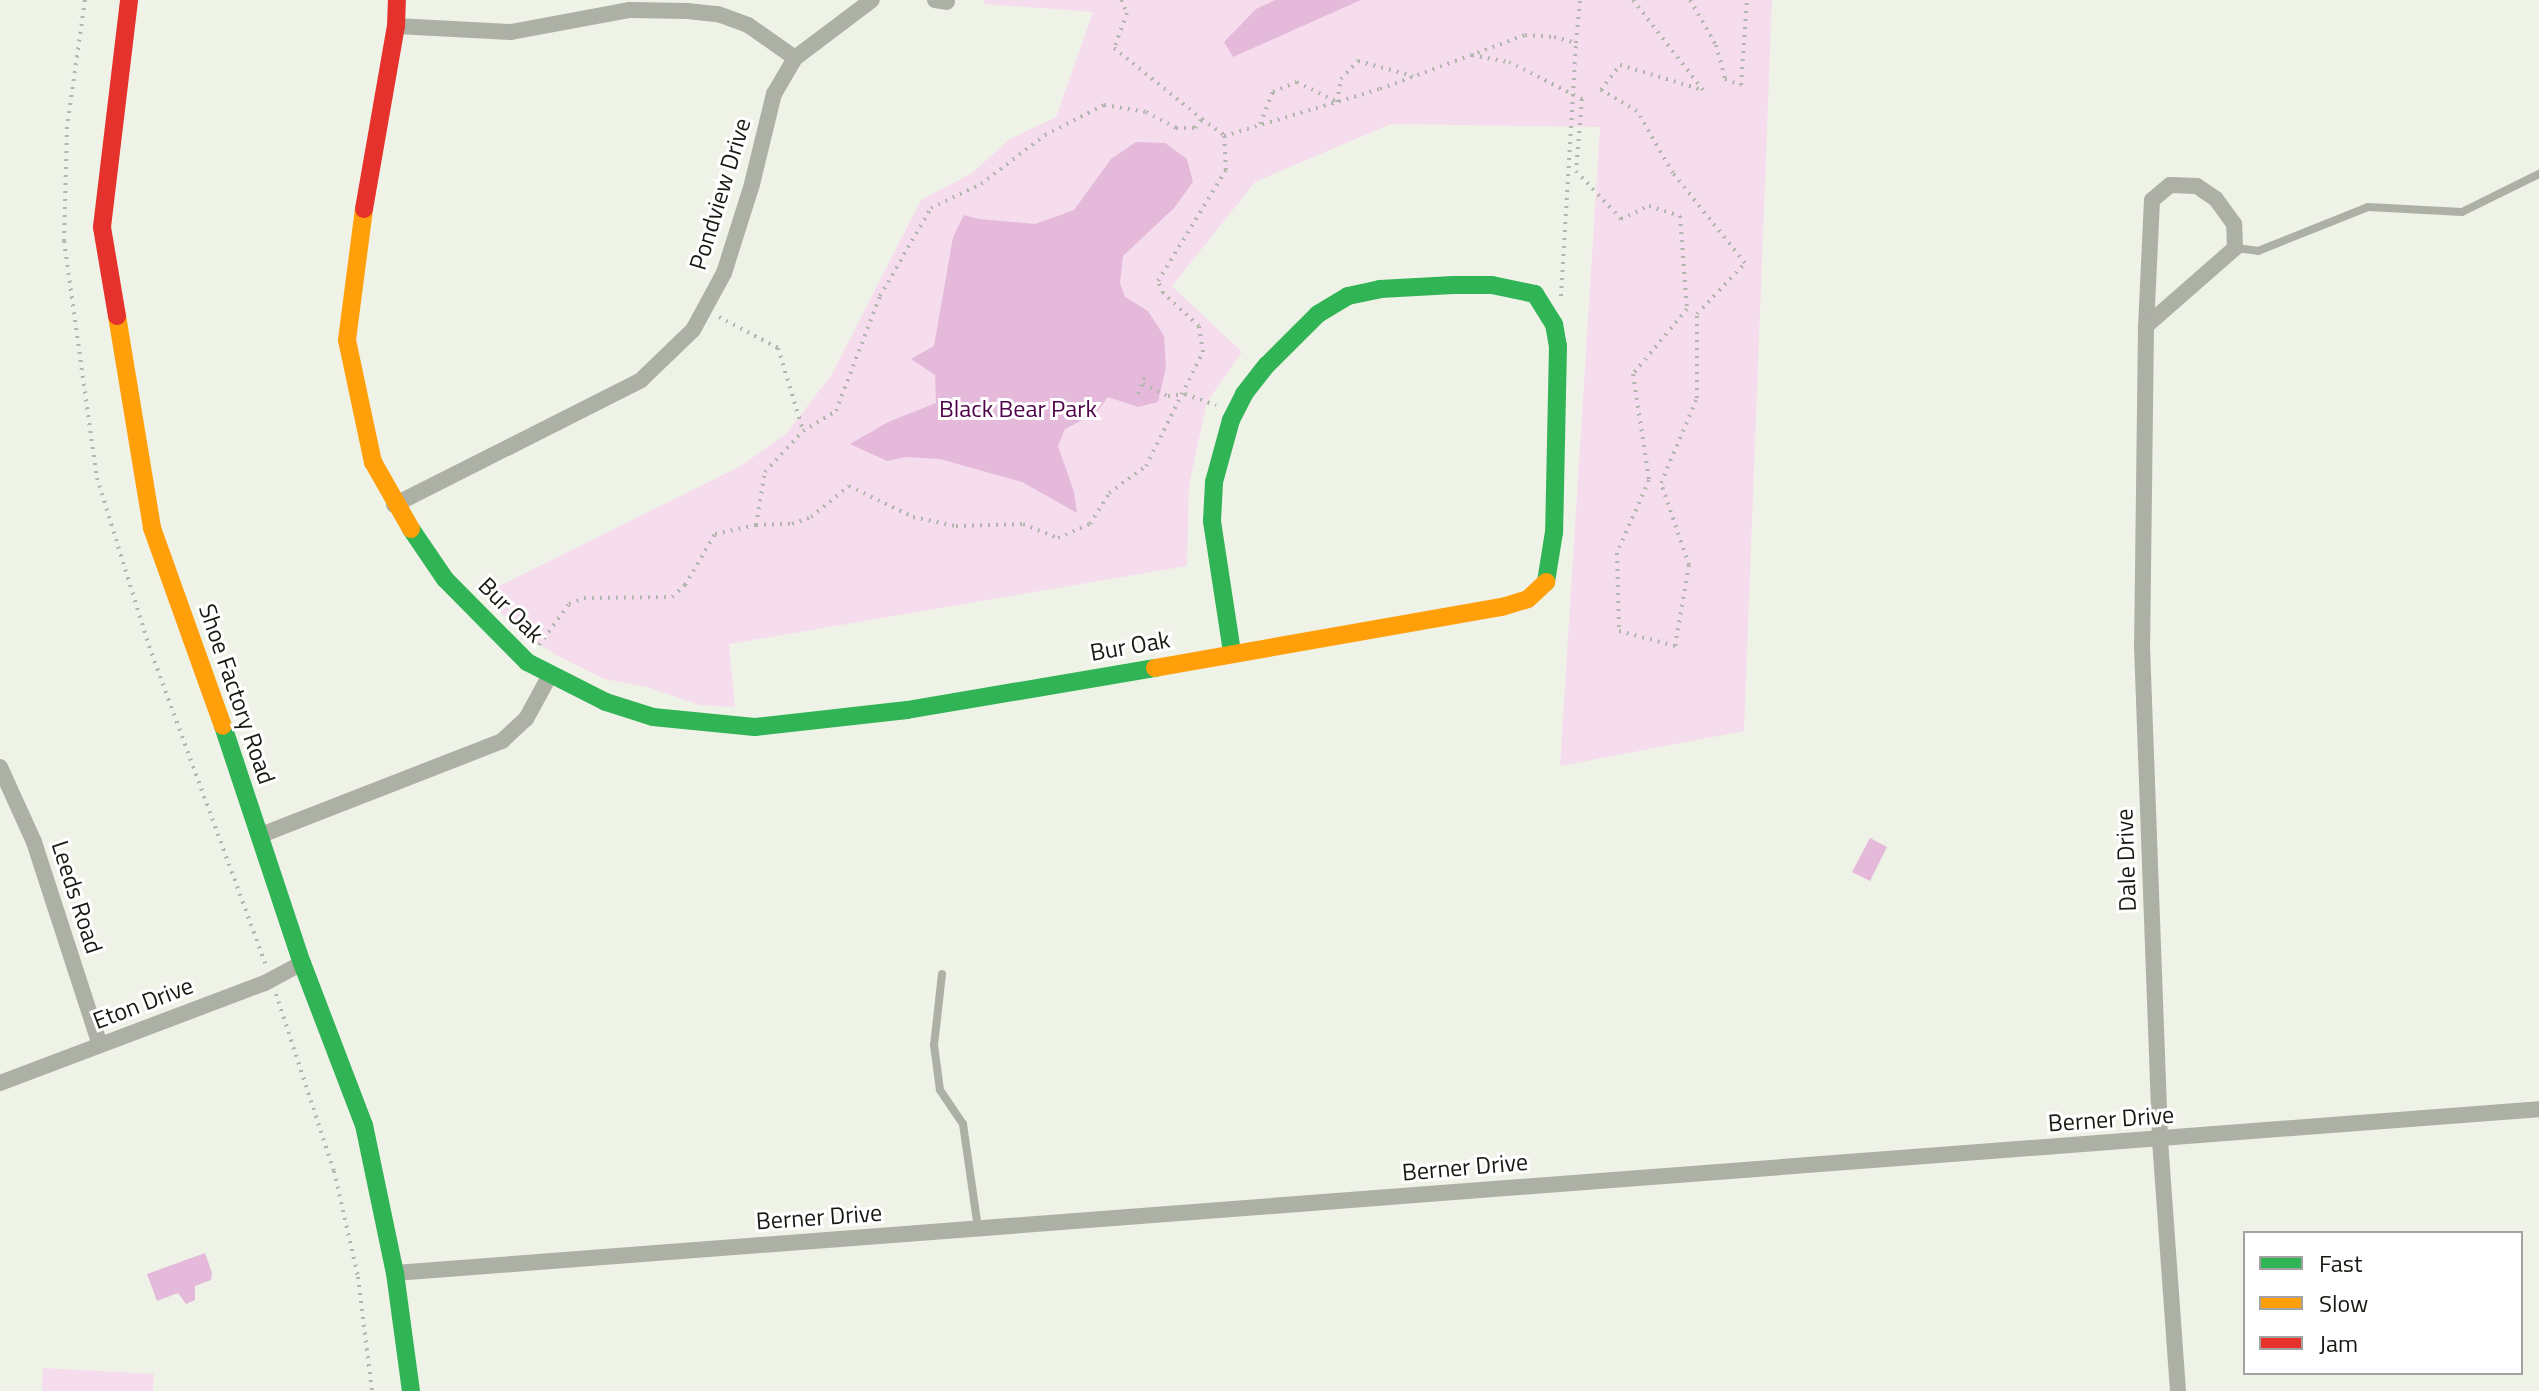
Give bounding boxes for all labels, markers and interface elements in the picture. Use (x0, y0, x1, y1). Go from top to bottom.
street label: Pondview Drive (683, 115, 757, 273)
park label: Black Bear Park (939, 395, 1097, 423)
street label: Bur Oak (472, 571, 550, 649)
street label: Shoe Factory Road (193, 600, 281, 788)
street label: Bur Oak (1088, 625, 1172, 667)
street label: Dale Drive (2110, 808, 2142, 912)
street label: Leeds Road (45, 837, 109, 957)
street label: Eton Drive (89, 971, 197, 1035)
street label: Berner Drive (2047, 1100, 2175, 1138)
street label: Berner Drive (1401, 1147, 1529, 1187)
street label: Berner Drive (755, 1198, 883, 1236)
legend (2243, 1231, 2523, 1375)
text: Fast (2319, 1245, 2362, 1281)
text: Slow (2319, 1285, 2368, 1321)
text: Jam (2319, 1325, 2358, 1361)

